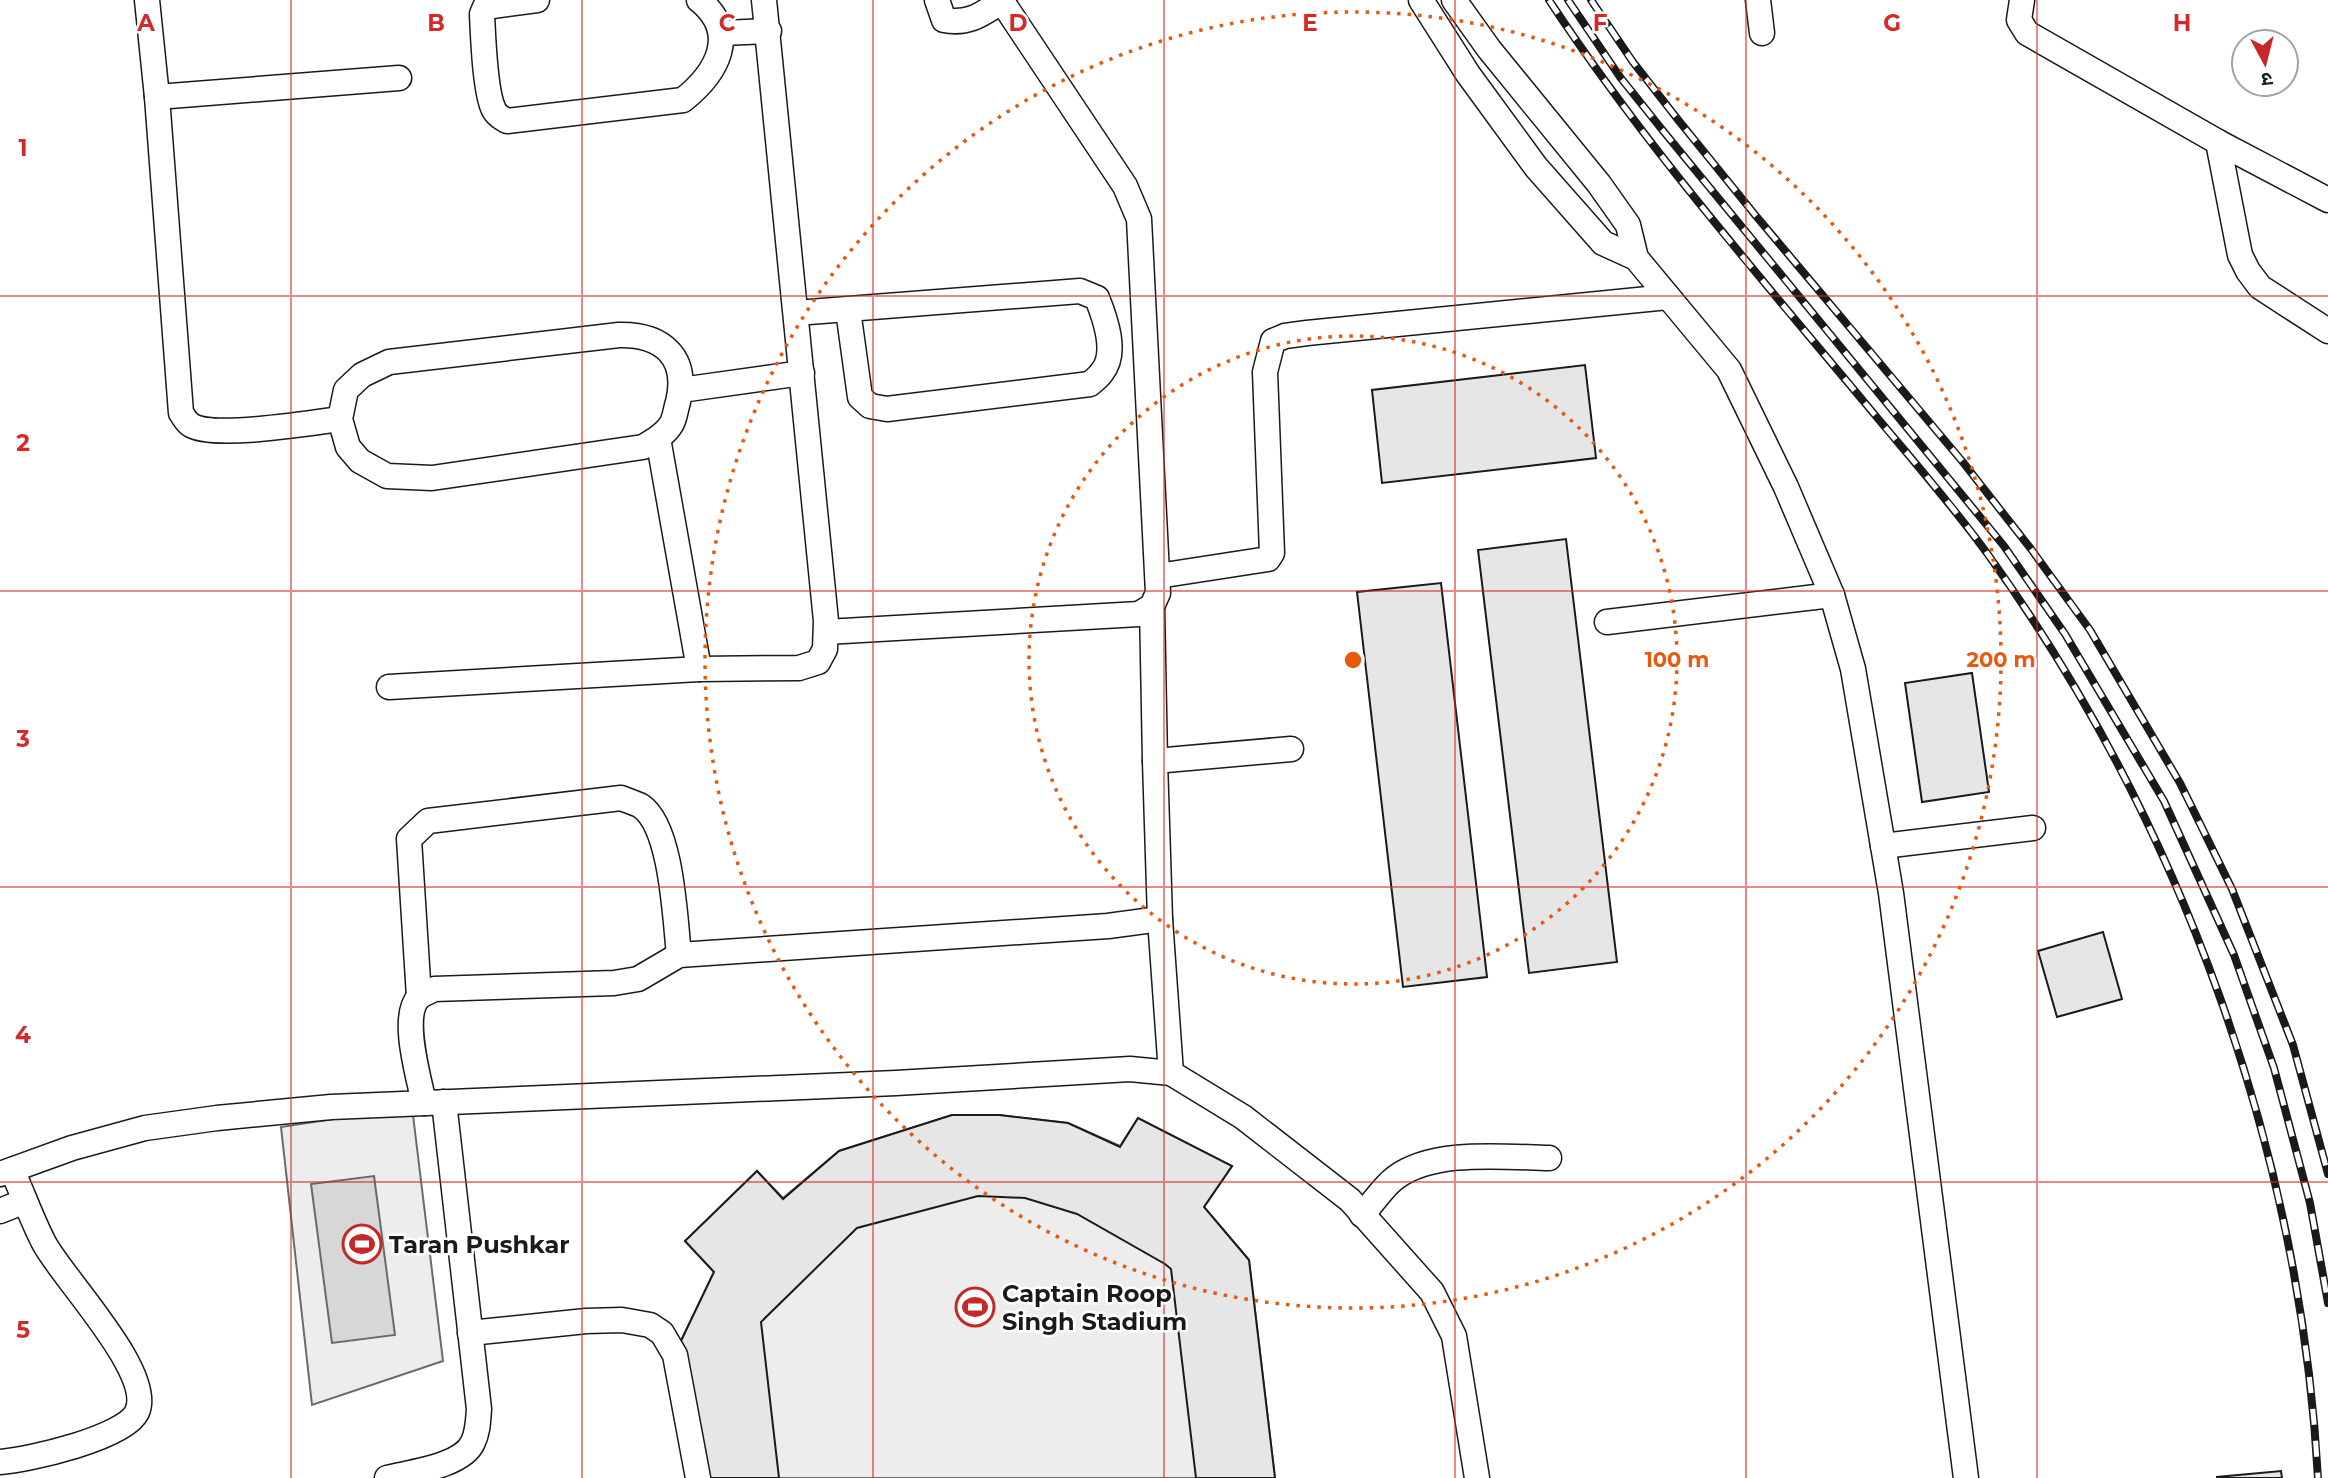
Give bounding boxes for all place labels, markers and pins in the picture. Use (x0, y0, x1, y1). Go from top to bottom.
centre of rings (1341, 648, 1365, 672)
sports icon: Taran Pushkar (341, 1223, 383, 1265)
place label: Taran Pushkar (389, 1230, 570, 1259)
place label: Captain Roop Singh Stadium (1002, 1279, 1187, 1336)
sports icon: Captain Roop Singh Stadium (954, 1286, 996, 1328)

